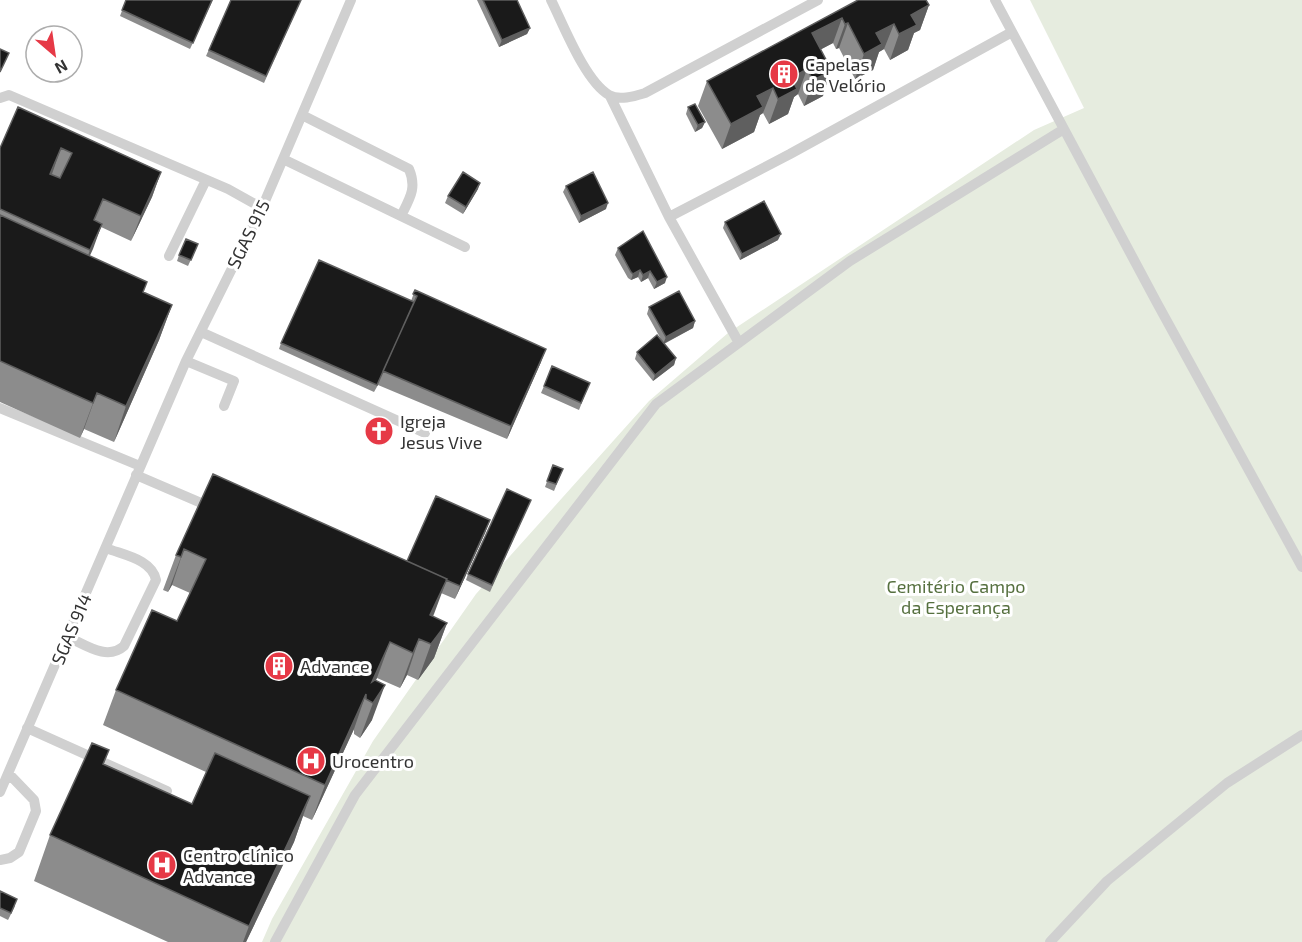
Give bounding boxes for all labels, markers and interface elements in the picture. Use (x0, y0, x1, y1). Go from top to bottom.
north arrow (24, 24, 84, 84)
place label: Capelas de Velório (805, 53, 886, 96)
text: N (52, 56, 71, 79)
building icon: Capelas de Velório (768, 58, 800, 90)
street label: SGAS 915 (222, 196, 274, 272)
place label: Igreja Jesus Vive (400, 410, 482, 453)
church icon: Igreja Jesus Vive (363, 415, 395, 447)
park label: Cemitério Campo da Esperança (886, 575, 1026, 619)
street label: SGAS 914 (46, 590, 96, 668)
building icon: Advance (263, 650, 295, 682)
place label: Advance (300, 655, 370, 677)
hospital icon: Urocentro (295, 745, 327, 777)
place label: Urocentro (332, 750, 414, 772)
place label: Centro clínico Advance (183, 844, 294, 887)
hospital icon: Centro clínico Advance (146, 849, 178, 881)

